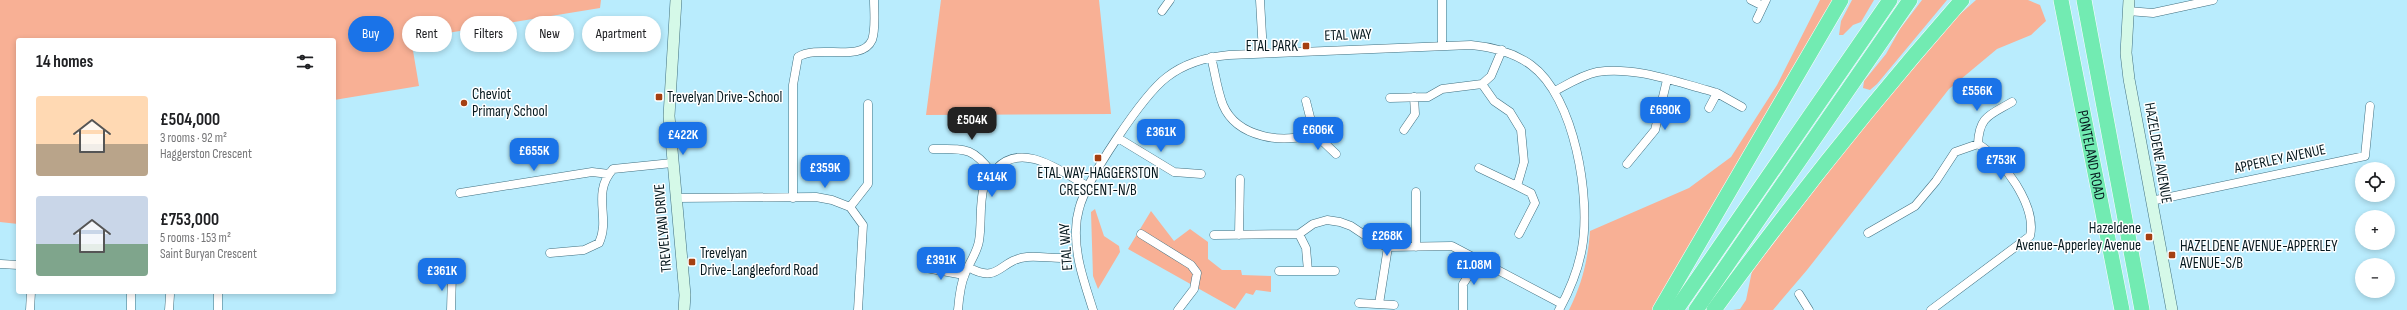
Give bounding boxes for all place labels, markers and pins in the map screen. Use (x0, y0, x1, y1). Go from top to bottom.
place label: ETAL PARK (1246, 37, 1298, 56)
marker: ETAL PARK (1301, 41, 1311, 51)
pin: £556K (1949, 78, 2005, 112)
place label: Cheviot Primary School (472, 85, 548, 121)
place label: Trevelyan Drive-School (667, 88, 782, 107)
marker: Trevelyan Drive-School (654, 92, 664, 102)
pin: £690K (1637, 97, 1693, 131)
marker: Cheviot Primary School (459, 98, 469, 108)
pin: £504K (944, 107, 1000, 141)
pin: £606K (1290, 117, 1346, 151)
pin: £361K (1133, 119, 1189, 153)
pin: £422K (655, 122, 711, 156)
pin: £655K (506, 138, 562, 172)
pin: £753K (1973, 147, 2029, 181)
marker: ETAL WAY-HAGGERSTON CRESCENT-N/B (1093, 153, 1103, 163)
pin: £359K (797, 155, 853, 189)
pin: £414K (964, 164, 1020, 198)
place label: ETAL WAY-HAGGERSTON CRESCENT-N/B (1037, 164, 1159, 200)
place label: Hazeldene Avenue-Apperley Avenue (2015, 219, 2141, 255)
pin: £268K (1359, 223, 1415, 257)
marker: Hazeldene Avenue-Apperley Avenue (2144, 232, 2154, 242)
place label: HAZELDENE AVENUE-APPERLEY AVENUE-S/B (2179, 237, 2338, 273)
place label: Trevelyan Drive-Langleeford Road (700, 244, 818, 280)
pin: £391K (913, 247, 969, 281)
marker: HAZELDENE AVENUE-APPERLEY AVENUE-S/B (2167, 250, 2177, 260)
pin: £1.08M (1441, 252, 1507, 286)
marker: Trevelyan Drive-Langleeford Road (687, 257, 697, 267)
pin: £361K (414, 258, 470, 292)

